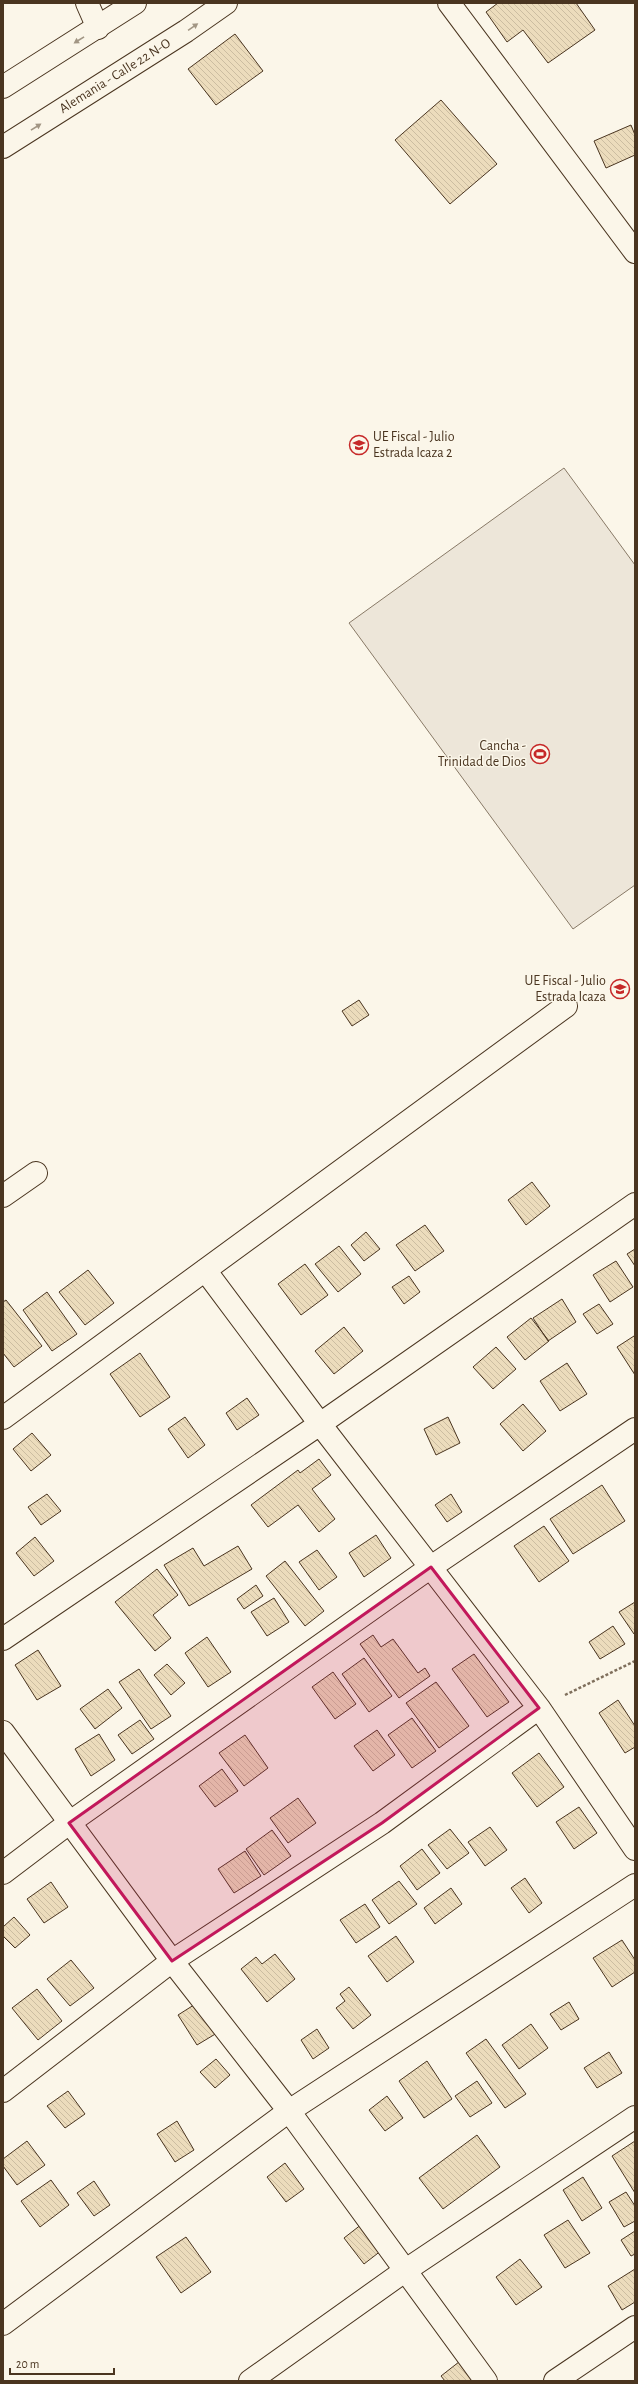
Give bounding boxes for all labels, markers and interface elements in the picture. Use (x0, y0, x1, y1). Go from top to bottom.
one-way arrow (187, 22, 198, 31)
street label: Alemania - Calle 22 N-O (57, 36, 173, 116)
one-way arrow (73, 36, 85, 43)
one-way arrow (30, 123, 42, 130)
place label: UE Fiscal - Julio Estrada Icaza 2 (373, 430, 455, 460)
school or university icon: UE Fiscal - Julio Estrada Icaza 2 (348, 434, 370, 456)
place label: Cancha - Trinidad de Dios (438, 739, 526, 769)
sports icon: Cancha - Trinidad de Dios (529, 743, 551, 765)
place label: UE Fiscal - Julio Estrada Icaza (524, 974, 607, 1004)
school or university icon: UE Fiscal - Julio Estrada Icaza (609, 978, 631, 1000)
scale bar (10, 2350, 114, 2376)
text: 20 m (16, 2358, 39, 2370)

